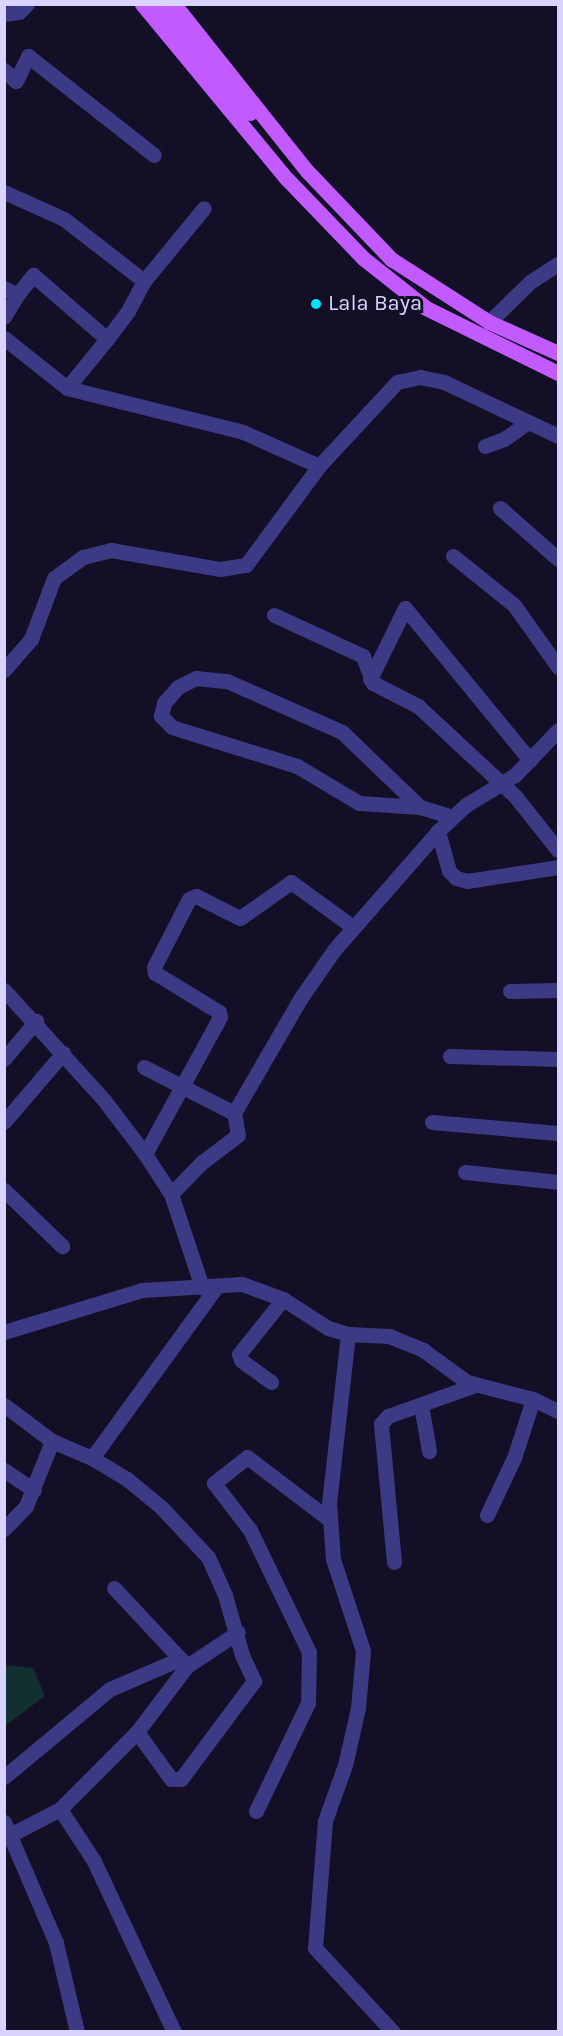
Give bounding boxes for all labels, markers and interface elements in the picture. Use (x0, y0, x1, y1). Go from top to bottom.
place label: Lala Baya (328, 291, 422, 317)
marker: Lala Baya (309, 297, 323, 311)

